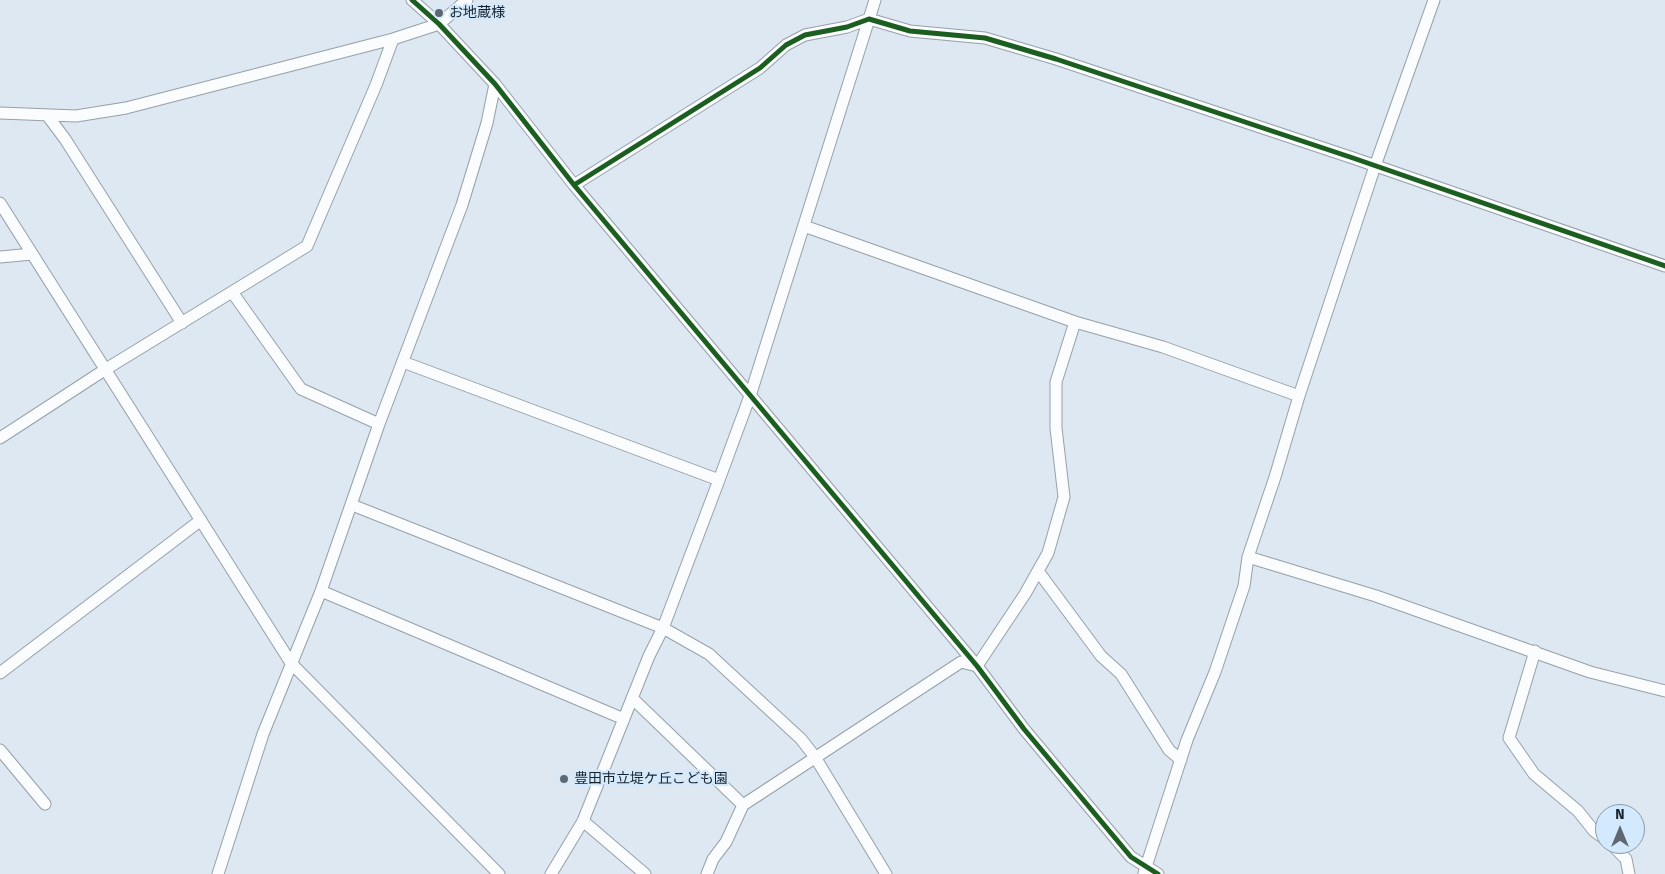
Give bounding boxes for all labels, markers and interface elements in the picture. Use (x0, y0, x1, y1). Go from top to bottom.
place label: お地蔵様 (449, 5, 505, 21)
marker: お地蔵様 (433, 7, 445, 19)
place label: 豊田市立堤ケ丘こども園 (574, 771, 728, 787)
marker: 豊田市立堤ケ丘こども園 (558, 773, 570, 785)
north arrow (1595, 804, 1645, 854)
text: N (1615, 806, 1625, 823)

